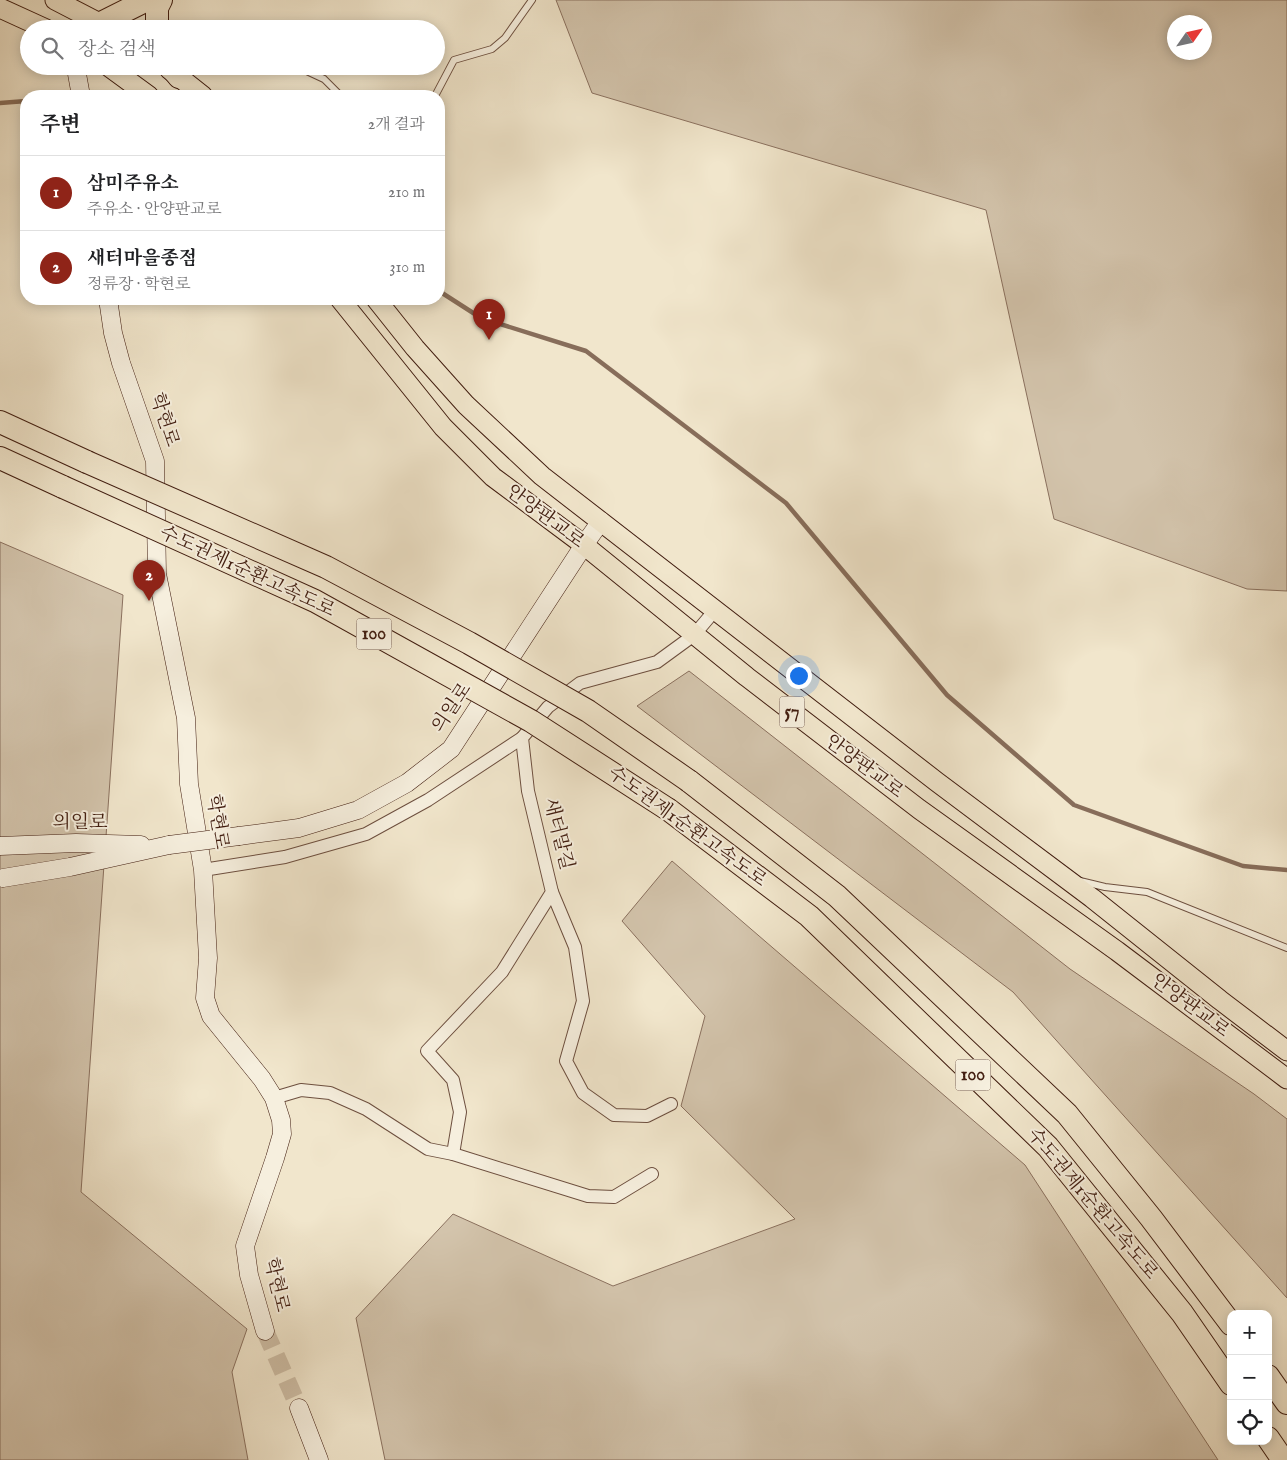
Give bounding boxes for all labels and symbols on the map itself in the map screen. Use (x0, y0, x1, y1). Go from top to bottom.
north arrow (1167, 15, 1212, 60)
pin: 1 (473, 299, 505, 340)
street label: 학현로 (144, 390, 184, 450)
street label: 안양판교로 (501, 480, 589, 554)
street label: 수도권제1순환고속도로 (156, 521, 338, 623)
pin: 2 (133, 560, 165, 601)
road number: 100 (356, 618, 392, 650)
your location (786, 663, 812, 689)
street label: 의일로 (427, 678, 477, 738)
road number: 57 (780, 696, 804, 728)
street label: 안양판교로 (820, 730, 908, 804)
street label: 수도권제1순환고속도로 (603, 761, 771, 893)
street label: 학현로 (201, 793, 233, 851)
street label: 새터말길 (537, 795, 579, 873)
street label: 의일로 (52, 811, 108, 835)
street label: 안양판교로 (1146, 969, 1234, 1043)
road number: 100 (956, 1060, 990, 1090)
street label: 수도권제1순환고속도로 (1022, 1123, 1162, 1285)
street label: 학현로 (258, 1255, 294, 1315)

